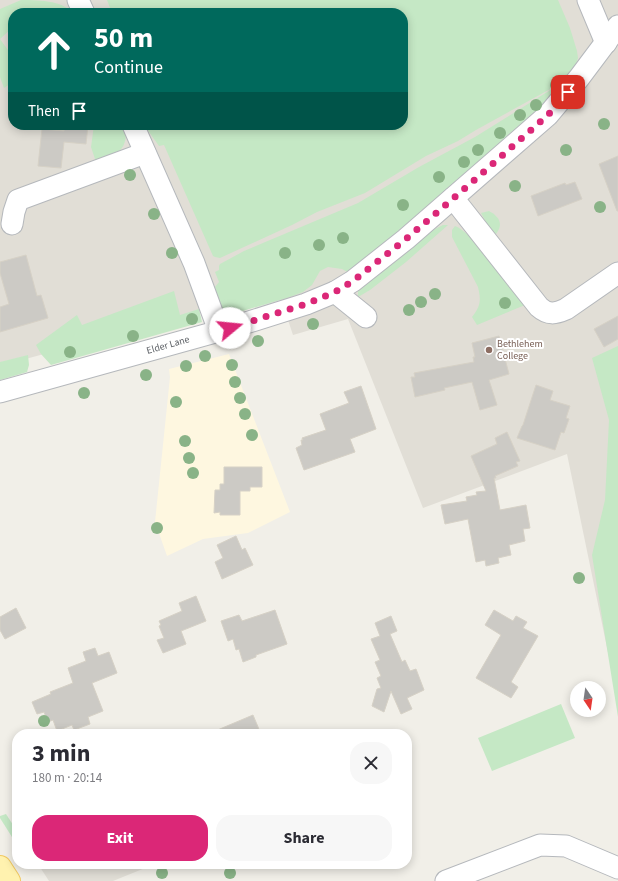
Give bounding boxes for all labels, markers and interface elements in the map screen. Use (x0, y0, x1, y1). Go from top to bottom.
text: 50 m (94, 18, 153, 58)
icon: ahead (28, 24, 80, 76)
text: Continue (94, 55, 163, 80)
pin (551, 75, 585, 109)
icon: arrive (557, 81, 579, 103)
icon: arrive (68, 100, 90, 122)
text: Then (28, 101, 60, 122)
position arrow (209, 307, 251, 349)
street label: Elder Lane (145, 332, 191, 358)
place label: Bethlehem College (497, 337, 543, 363)
marker: Bethlehem College (484, 345, 494, 355)
north arrow (570, 681, 606, 717)
map controls (570, 681, 606, 717)
text: 3 min (32, 736, 90, 771)
button: close (350, 742, 392, 784)
text: 180 m · 20:14 (32, 769, 102, 787)
button: Exit (32, 815, 208, 861)
button: Share (216, 815, 392, 861)

